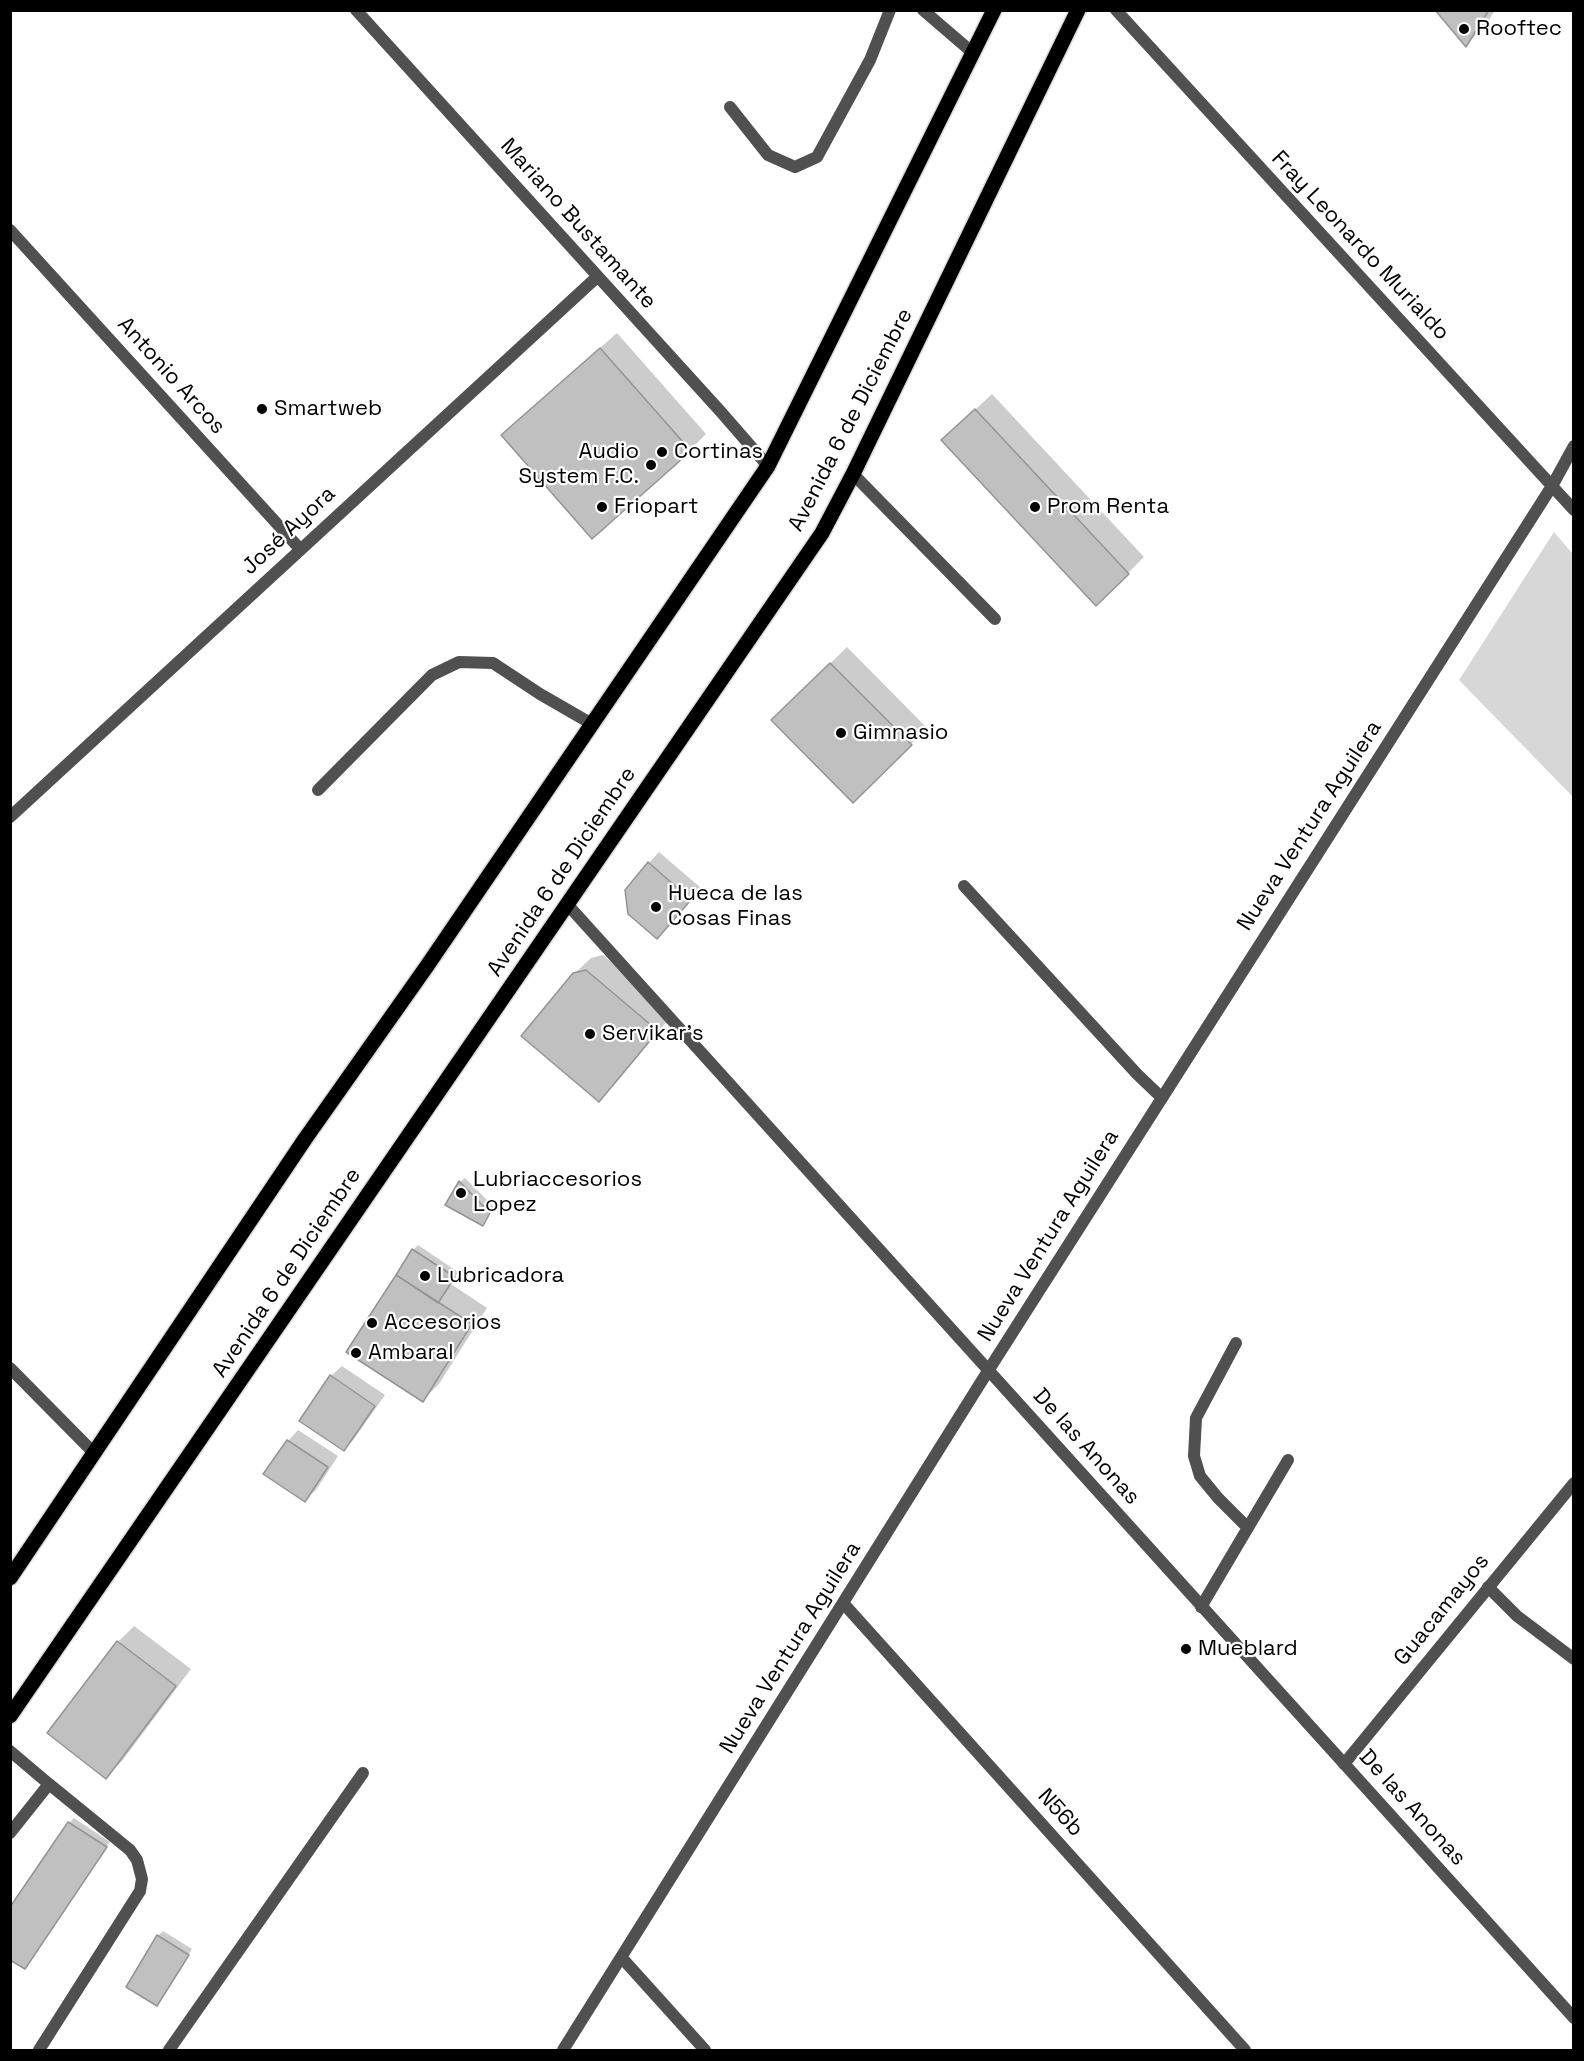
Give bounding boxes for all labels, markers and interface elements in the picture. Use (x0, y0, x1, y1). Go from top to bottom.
place label: Rooftec (1476, 16, 1562, 42)
marker: Rooftec (1457, 22, 1471, 36)
street label: Mariano Bustamante (494, 133, 662, 315)
street label: Fray Leonardo Murialdo (1265, 146, 1455, 346)
street label: Avenida 6 de Diciembre (783, 304, 919, 536)
street label: Antonio Arcos (111, 312, 231, 440)
place label: Smartweb (274, 396, 382, 422)
marker: Smartweb (255, 402, 269, 416)
place label: Audio System F.C. (518, 439, 639, 490)
place label: Cortinas (674, 439, 763, 465)
marker: Cortinas (655, 445, 669, 459)
marker: Audio System F.C. (644, 458, 658, 472)
street label: José Ayora (237, 481, 341, 581)
place label: Friopart (614, 494, 698, 520)
place label: Prom Renta (1047, 494, 1169, 520)
marker: Friopart (595, 500, 609, 514)
marker: Prom Renta (1028, 500, 1042, 514)
street label: Nueva Ventura Aguilera (1232, 716, 1388, 936)
place label: Gimnasio (853, 720, 948, 746)
marker: Gimnasio (834, 726, 848, 740)
street label: Avenida 6 de Diciembre (482, 762, 642, 982)
place label: Hueca de las Cosas Finas (668, 881, 803, 932)
marker: Hueca de las Cosas Finas (649, 900, 663, 914)
place label: Servikar's (602, 1021, 704, 1047)
marker: Servikar's (583, 1027, 597, 1041)
street label: Nueva Ventura Aguilera (973, 1125, 1125, 1347)
street label: Avenida 6 de Diciembre (207, 1163, 367, 1383)
place label: Lubriaccesorios Lopez (473, 1167, 642, 1218)
marker: Lubriaccesorios Lopez (454, 1186, 468, 1200)
place label: Lubricadora (437, 1263, 564, 1289)
marker: Lubricadora (418, 1269, 432, 1283)
place label: Accesorios (384, 1310, 501, 1336)
marker: Accesorios (365, 1316, 379, 1330)
place label: Ambaral (368, 1340, 454, 1366)
marker: Ambaral (349, 1346, 363, 1360)
street label: De las Anonas (1027, 1384, 1145, 1510)
street label: Nueva Ventura Aguilera (715, 1537, 867, 1759)
street label: Guacamayos (1389, 1549, 1495, 1671)
place label: Mueblard (1198, 1636, 1298, 1662)
marker: Mueblard (1179, 1642, 1193, 1656)
street label: De las Anonas (1353, 1745, 1471, 1871)
street label: N56b (1032, 1784, 1088, 1842)

